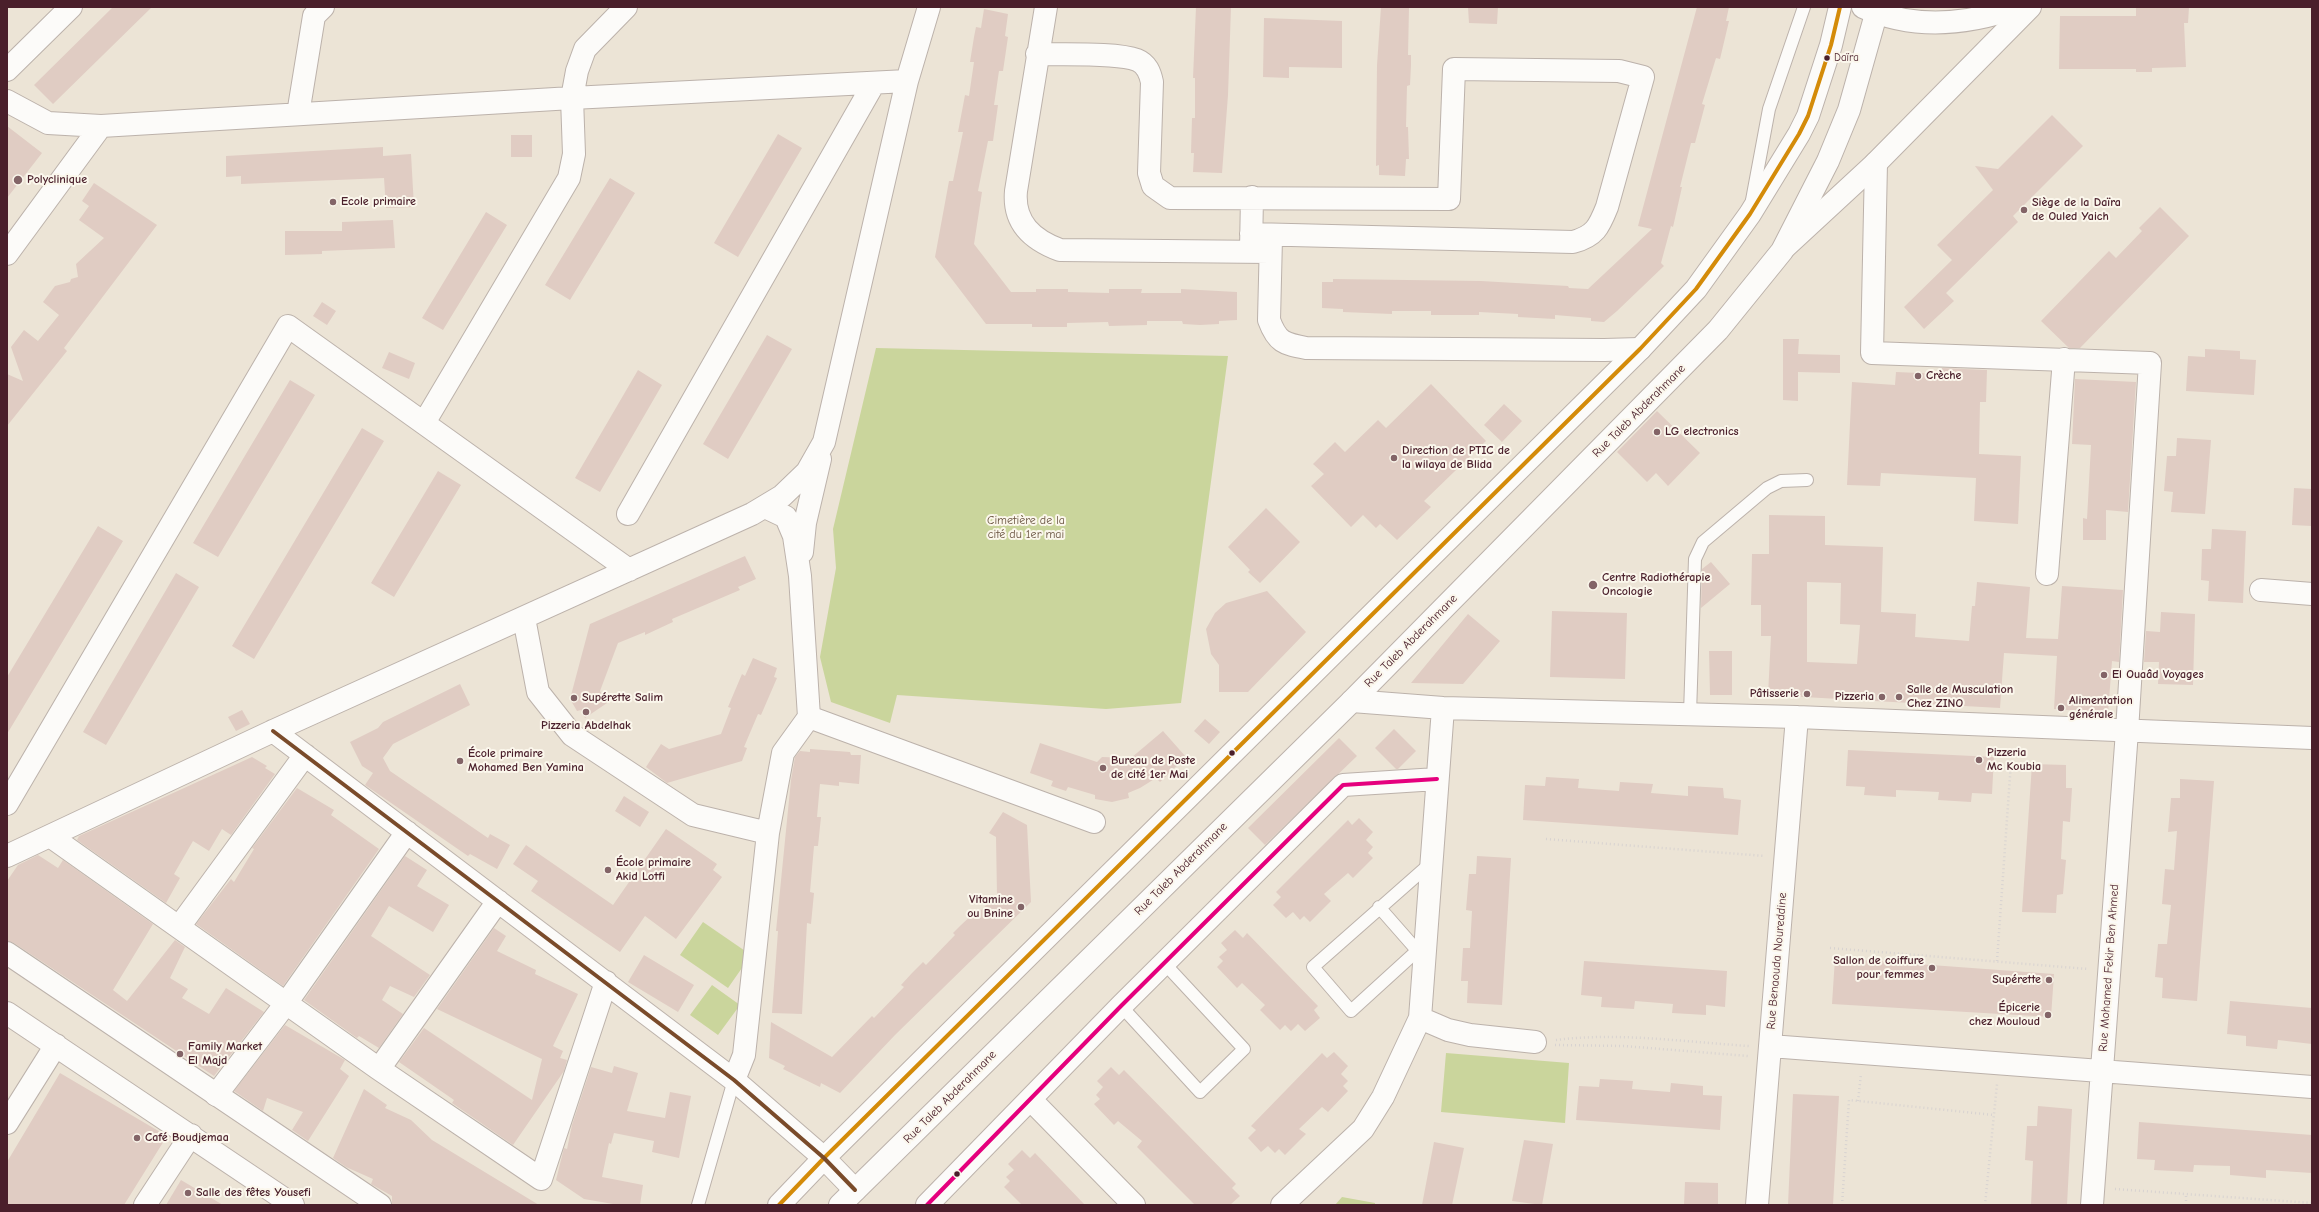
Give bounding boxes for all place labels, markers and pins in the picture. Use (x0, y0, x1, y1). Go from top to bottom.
place label: Daïra (1834, 51, 1859, 65)
marker: Daïra (1822, 53, 1832, 63)
place label: Polyclinique (27, 173, 87, 187)
marker: Polyclinique (12, 174, 24, 186)
place label: Ecole primaire (341, 195, 416, 209)
place label: Siège de la Daïra de Ouled Yaich (2032, 196, 2121, 224)
marker: Ecole primaire (328, 197, 338, 207)
marker: Siège de la Daïra de Ouled Yaich (2019, 205, 2029, 215)
place label: Crèche (1926, 369, 1961, 383)
marker: Crèche (1913, 371, 1923, 381)
place label: LG electronics (1665, 425, 1739, 439)
marker: LG electronics (1652, 427, 1662, 437)
place label: Direction de PTIC de la wilaya de Blida (1402, 444, 1510, 472)
marker: Direction de PTIC de la wilaya de Blida (1389, 453, 1399, 463)
place label: Centre Radiothérapie Oncologie (1602, 571, 1710, 599)
marker: Centre Radiothérapie Oncologie (1587, 579, 1599, 591)
place label: El Ouaâd Voyages (2112, 668, 2204, 682)
marker: El Ouaâd Voyages (2099, 670, 2109, 680)
place label: Salle de Musculation Chez ZINO (1907, 683, 2013, 711)
place label: Pâtisserie (1750, 687, 1799, 701)
marker: Pâtisserie (1802, 689, 1812, 699)
place label: Pizzeria (1835, 690, 1874, 704)
place label: Supérette Salim (582, 691, 663, 705)
marker: Pizzeria (1877, 692, 1887, 702)
marker: Salle de Musculation Chez ZINO (1894, 692, 1904, 702)
marker: Supérette Salim (569, 693, 579, 703)
place label: Alimentation générale (2069, 694, 2133, 722)
marker: Alimentation générale (2056, 703, 2066, 713)
marker: Pizzeria Abdelhak (581, 707, 591, 717)
place label: Pizzeria Abdelhak (541, 719, 631, 733)
place label: Pizzeria Mc Koubia (1987, 746, 2041, 774)
place label: École primaire Mohamed Ben Yamina (468, 747, 584, 775)
unlabelled marker (1227, 748, 1237, 758)
place label: Bureau de Poste de cité 1er Mai (1111, 754, 1195, 782)
marker: Pizzeria Mc Koubia (1974, 755, 1984, 765)
marker: École primaire Mohamed Ben Yamina (455, 756, 465, 766)
marker: Bureau de Poste de cité 1er Mai (1098, 763, 1108, 773)
place label: École primaire Akid Lotfi (616, 856, 691, 884)
marker: École primaire Akid Lotfi (603, 865, 613, 875)
place label: Vitamine ou Bnine (967, 893, 1013, 921)
marker: Vitamine ou Bnine (1016, 902, 1026, 912)
place label: Sallon de coiffure pour femmes (1833, 954, 1924, 982)
marker: Sallon de coiffure pour femmes (1927, 963, 1937, 973)
place label: Supérette (1992, 973, 2041, 987)
marker: Supérette (2044, 975, 2054, 985)
place label: Épicerie chez Mouloud (1969, 1001, 2040, 1029)
marker: Épicerie chez Mouloud (2043, 1010, 2053, 1020)
place label: Family Market El Majd (188, 1040, 262, 1068)
marker: Family Market El Majd (175, 1049, 185, 1059)
place label: Café Boudjemaa (145, 1131, 229, 1145)
marker: Café Boudjemaa (132, 1133, 142, 1143)
unlabelled marker (952, 1169, 962, 1179)
place label: Salle des fêtes Yousefi (196, 1186, 311, 1200)
marker: Salle des fêtes Yousefi (183, 1188, 193, 1198)

